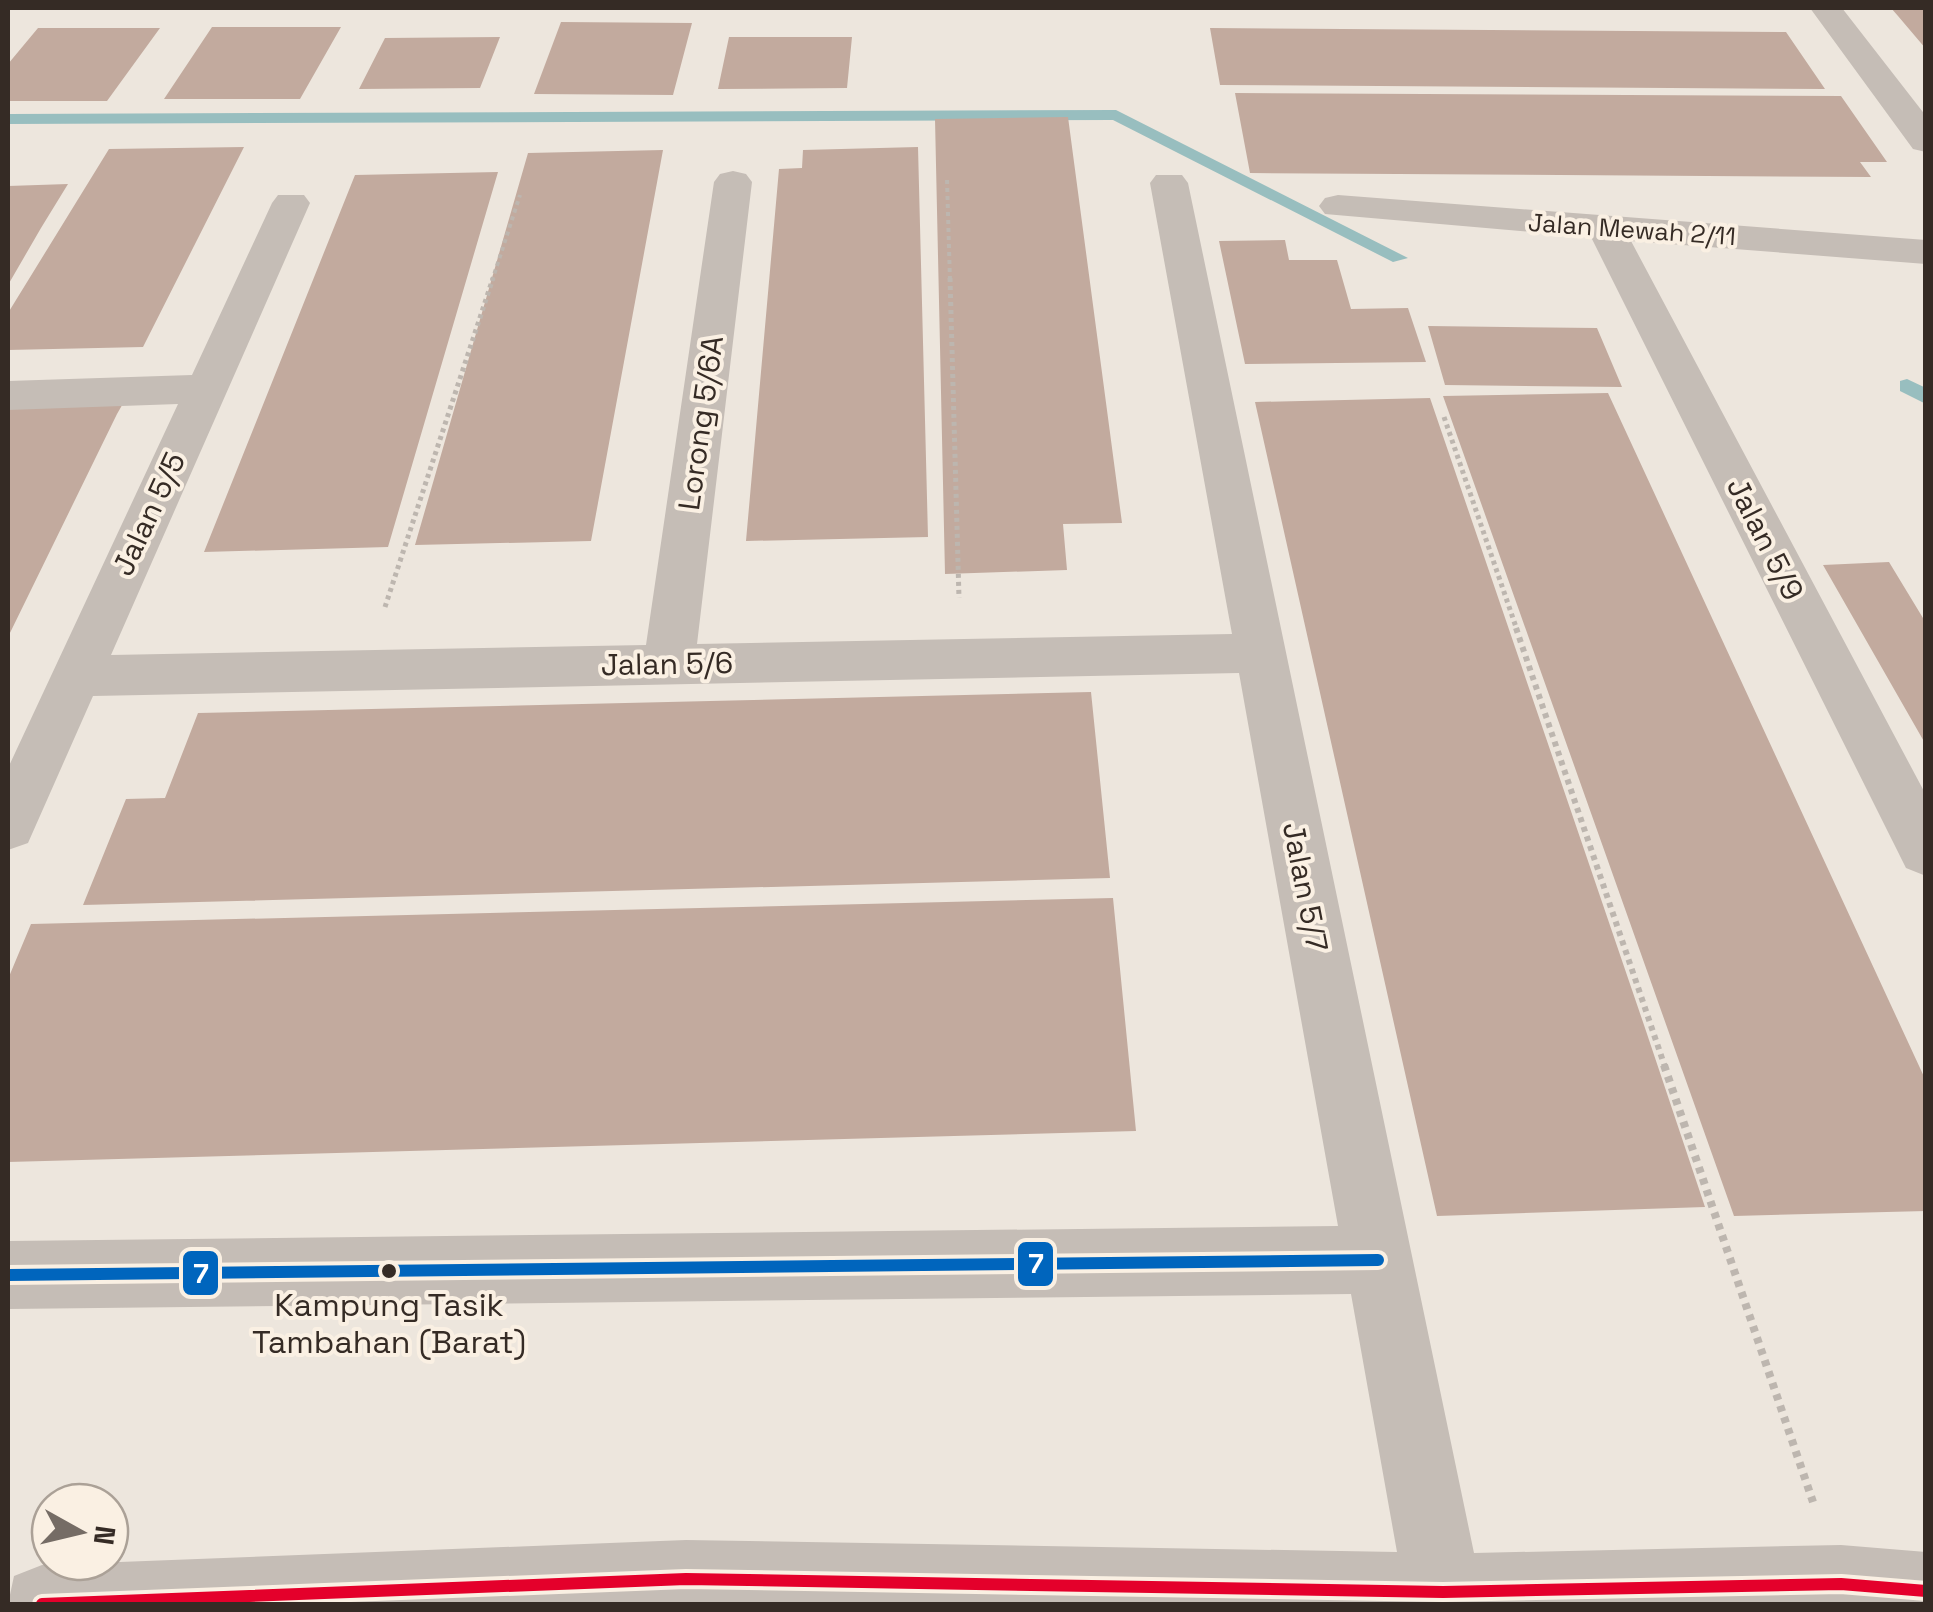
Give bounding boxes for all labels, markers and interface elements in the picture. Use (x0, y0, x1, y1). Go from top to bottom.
street label: Jalan Mewah 2/11 (1527, 206, 1737, 252)
street label: Lorong 5/6A (669, 333, 732, 513)
street label: Jalan 5/5 (103, 446, 194, 582)
street label: Jalan 5/9 (1718, 471, 1813, 607)
street label: Jalan 5/6 (600, 643, 734, 684)
street label: Jalan 5/7 (1274, 819, 1337, 955)
line badge: 7 (1016, 1240, 1055, 1288)
text: 7 (1028, 1245, 1044, 1281)
line badge: 7 (181, 1249, 220, 1297)
text: 7 (193, 1255, 209, 1291)
marker: Kampung Tasik Tambahan (Barat) (379, 1261, 399, 1281)
place label: Kampung Tasik Tambahan (Barat) (252, 1285, 526, 1362)
north arrow (30, 1482, 130, 1582)
text: N (86, 1524, 124, 1547)

